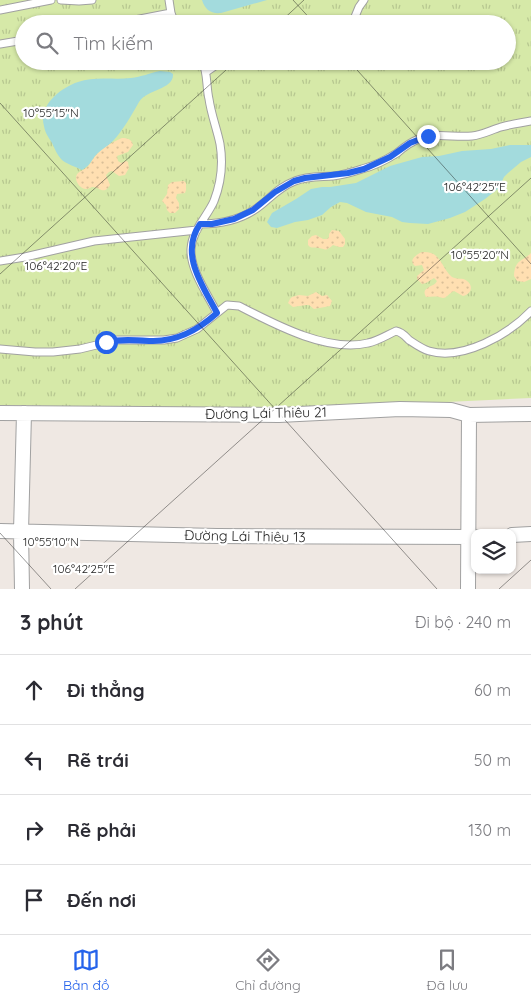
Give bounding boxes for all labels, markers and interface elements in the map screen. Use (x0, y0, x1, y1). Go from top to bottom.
search box (15, 15, 516, 70)
icon: search (33, 29, 61, 57)
text: Tìm kiếm (73, 31, 153, 55)
text: 10°55'15"N (23, 105, 79, 120)
route end (417, 125, 440, 148)
text: 106°42'25"E (444, 179, 506, 194)
text: 10°55'20"N (451, 247, 509, 262)
text: 106°42'20"E (25, 258, 87, 273)
route start (95, 331, 118, 354)
street label: Đường Lái Thiêu 21 (205, 403, 327, 423)
street label: Đường Lái Thiêu 13 (184, 526, 306, 546)
map controls (471, 529, 516, 574)
button: layers (471, 529, 516, 574)
text: 10°55'10"N (23, 534, 79, 549)
text: 106°42'25"E (53, 561, 115, 576)
text: 3 phút (20, 609, 84, 635)
text: Đi bộ · 240 m (415, 612, 511, 632)
icon: ahead (20, 676, 48, 704)
text: Đi thẳng (67, 678, 145, 702)
text: 60 m (474, 680, 511, 700)
icon: left (20, 746, 48, 774)
text: Rẽ trái (67, 748, 129, 772)
text: 50 m (474, 750, 511, 770)
icon: right (20, 816, 48, 844)
text: Rẽ phải (67, 818, 136, 842)
text: 130 m (468, 820, 511, 840)
icon: arrive (20, 886, 48, 914)
text: Đến nơi (67, 888, 136, 912)
tab: Bản đồ (63, 946, 109, 994)
tab: Chỉ đường (235, 946, 301, 994)
tab: Đã lưu (427, 946, 468, 994)

